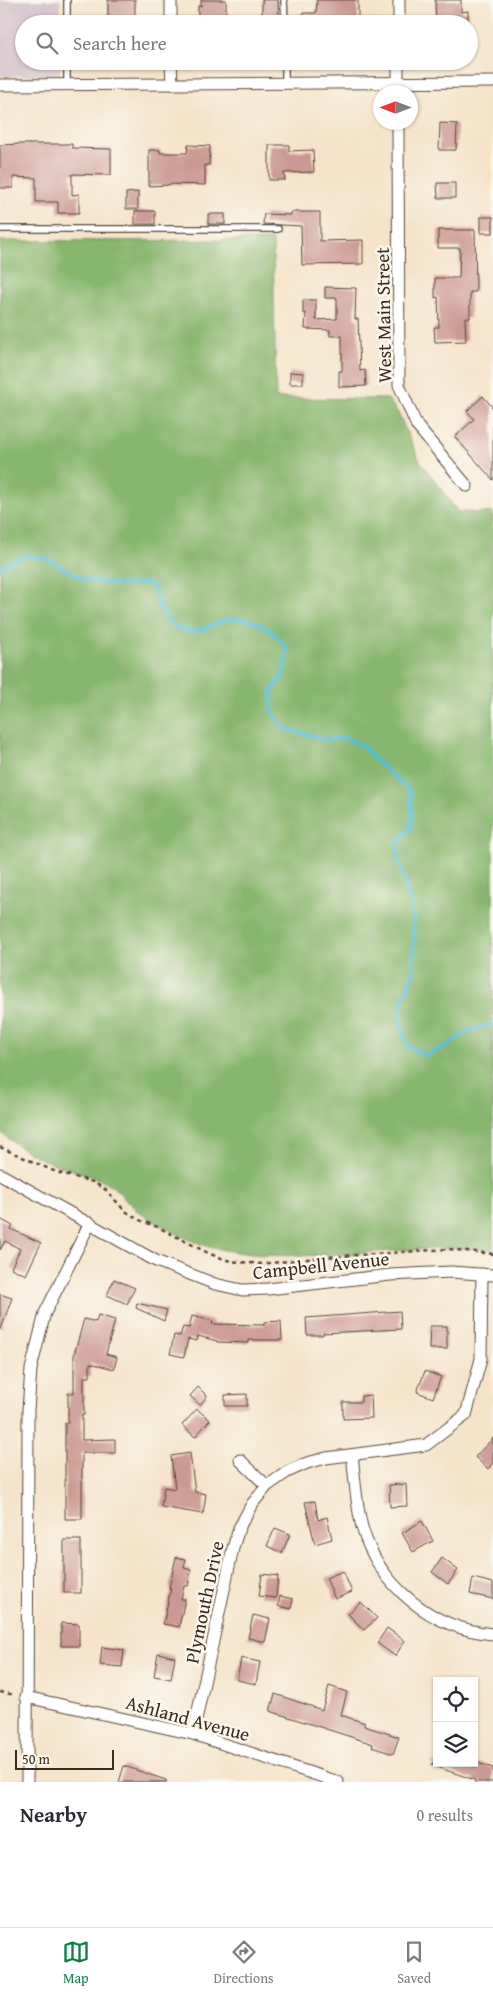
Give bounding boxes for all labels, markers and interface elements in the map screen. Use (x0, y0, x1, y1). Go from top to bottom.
search box (15, 15, 478, 70)
icon: search (33, 29, 61, 57)
text: Search here (73, 29, 167, 57)
north arrow (373, 85, 418, 130)
street label: West Main Street (368, 247, 398, 383)
street label: Campbell Avenue (251, 1244, 391, 1286)
street label: Plymouth Drive (177, 1538, 231, 1666)
map controls (433, 1677, 478, 1767)
button: locate (433, 1677, 478, 1722)
street label: Ashland Avenue (123, 1688, 253, 1748)
button: layers (433, 1722, 478, 1767)
scale bar (15, 1747, 114, 1770)
text: 50 m (22, 1749, 50, 1769)
text: Nearby (20, 1799, 87, 1830)
text: 0 results (416, 1803, 473, 1827)
tab: Map (62, 1938, 90, 1988)
tab: Directions (213, 1938, 274, 1988)
tab: Saved (397, 1938, 431, 1988)

